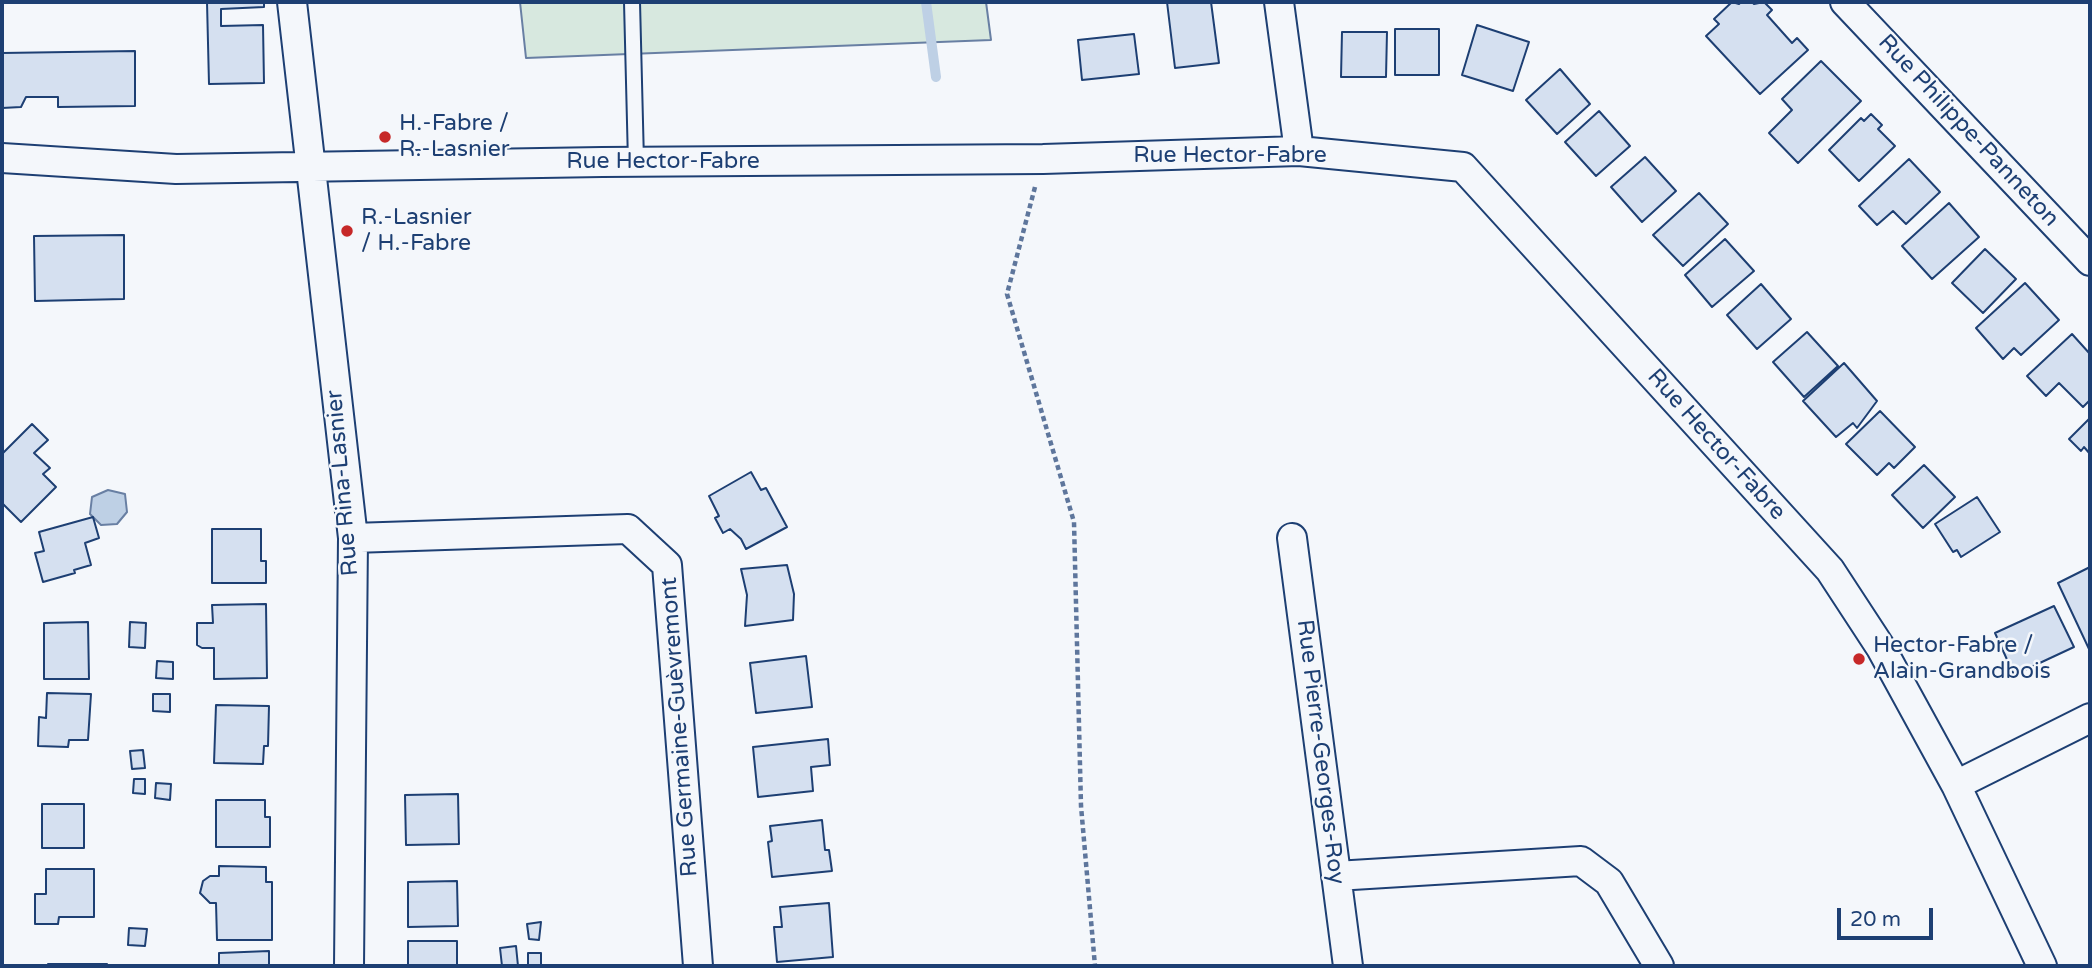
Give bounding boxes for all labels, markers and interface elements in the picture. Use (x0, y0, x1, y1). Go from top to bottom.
street label: Rue Philippe-Panneton (1872, 29, 2064, 233)
place label: H.-Fabre / R.-Lasnier (399, 110, 510, 164)
marker: H.-Fabre / R.-Lasnier (377, 129, 393, 145)
street label: Rue Hector-Fabre (1133, 142, 1327, 170)
street label: Rue Hector-Fabre (566, 148, 760, 176)
place label: R.-Lasnier / H.-Fabre (361, 204, 472, 258)
marker: R.-Lasnier / H.-Fabre (339, 223, 355, 239)
street label: Rue Hector-Fabre (1641, 364, 1791, 526)
street label: Rue Rina-Lasnier (321, 389, 365, 577)
street label: Rue Germaine-Guèvremont (656, 576, 704, 878)
street label: Rue Pierre-Georges-Roy (1290, 618, 1350, 886)
place label: Hector-Fabre / Alain-Grandbois (1873, 632, 2051, 686)
marker: Hector-Fabre / Alain-Grandbois (1851, 651, 1867, 667)
scale bar (1840, 894, 1936, 938)
text: 20 m (1850, 907, 1901, 932)

